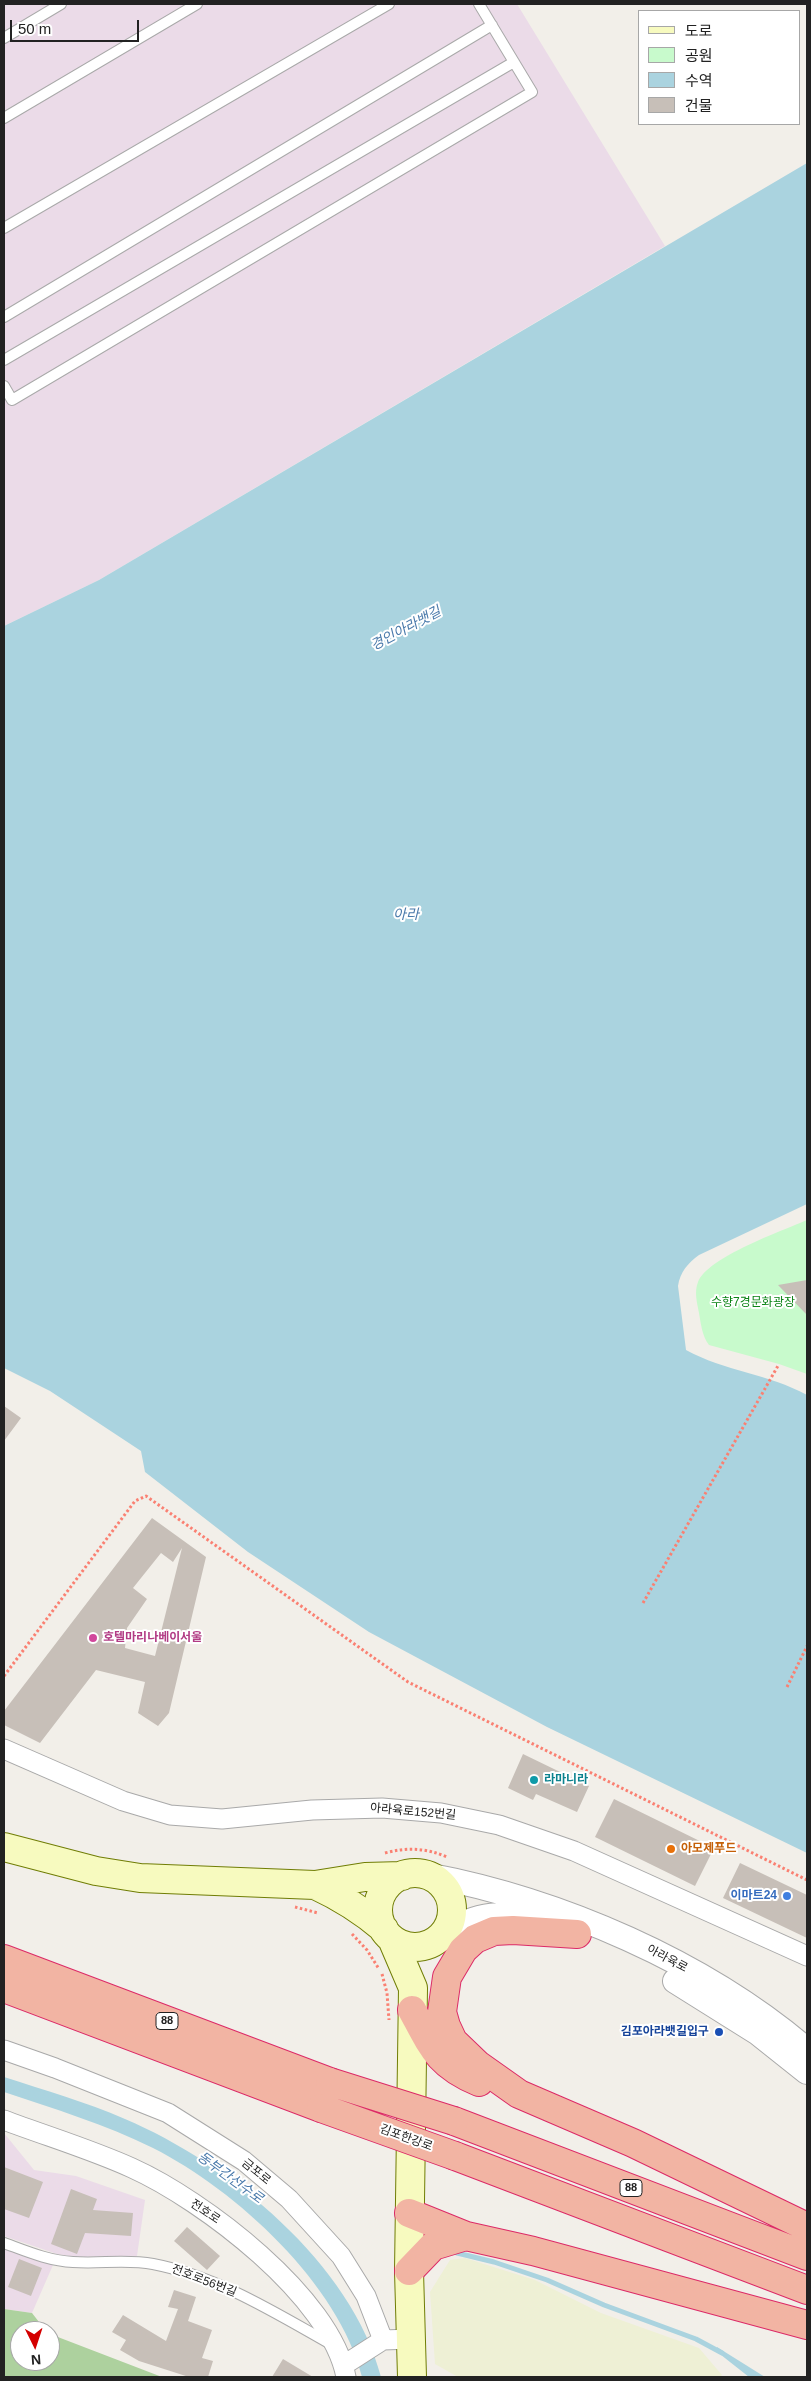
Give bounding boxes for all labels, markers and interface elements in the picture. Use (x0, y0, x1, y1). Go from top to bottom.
scale bar (12, 10, 141, 42)
legend (638, 10, 801, 125)
text: 50 m (18, 20, 51, 37)
text: 도로 (685, 22, 713, 39)
text: 공원 (685, 47, 713, 64)
text: 수역 (685, 72, 713, 89)
text: 건물 (685, 97, 713, 114)
water label: 경인아라뱃길 (368, 603, 444, 655)
water label: 아라 (393, 907, 419, 923)
park label: 수향7경문화광장 (711, 1296, 795, 1310)
place label: 호텔마리나베이서울 (103, 1631, 202, 1645)
marker: 호텔마리나베이서울 (87, 1632, 99, 1644)
place label: 라마니라 (544, 1773, 588, 1787)
marker: 라마니라 (528, 1774, 540, 1786)
street label: 아라육로152번길 (369, 1801, 457, 1823)
place label: 아모제푸드 (681, 1842, 736, 1856)
marker: 아모제푸드 (665, 1843, 677, 1855)
place label: 이마트24 (731, 1889, 777, 1903)
marker: 이마트24 (781, 1890, 793, 1902)
street label: 아라육로 (644, 1942, 690, 1976)
road number: 88 (156, 2012, 178, 2030)
place label: 김포아라뱃길입구 (621, 2025, 709, 2039)
marker: 김포아라뱃길입구 (713, 2026, 725, 2038)
street label: 김포한강로 (378, 2122, 434, 2154)
water label: 동부간선수로 (194, 2148, 266, 2208)
street label: 금포로 (239, 2156, 273, 2188)
road number: 88 (620, 2180, 642, 2196)
street label: 전호로 (187, 2197, 223, 2227)
street label: 전호로56번길 (169, 2262, 239, 2300)
north arrow (10, 2321, 60, 2371)
text: N (30, 2352, 42, 2368)

